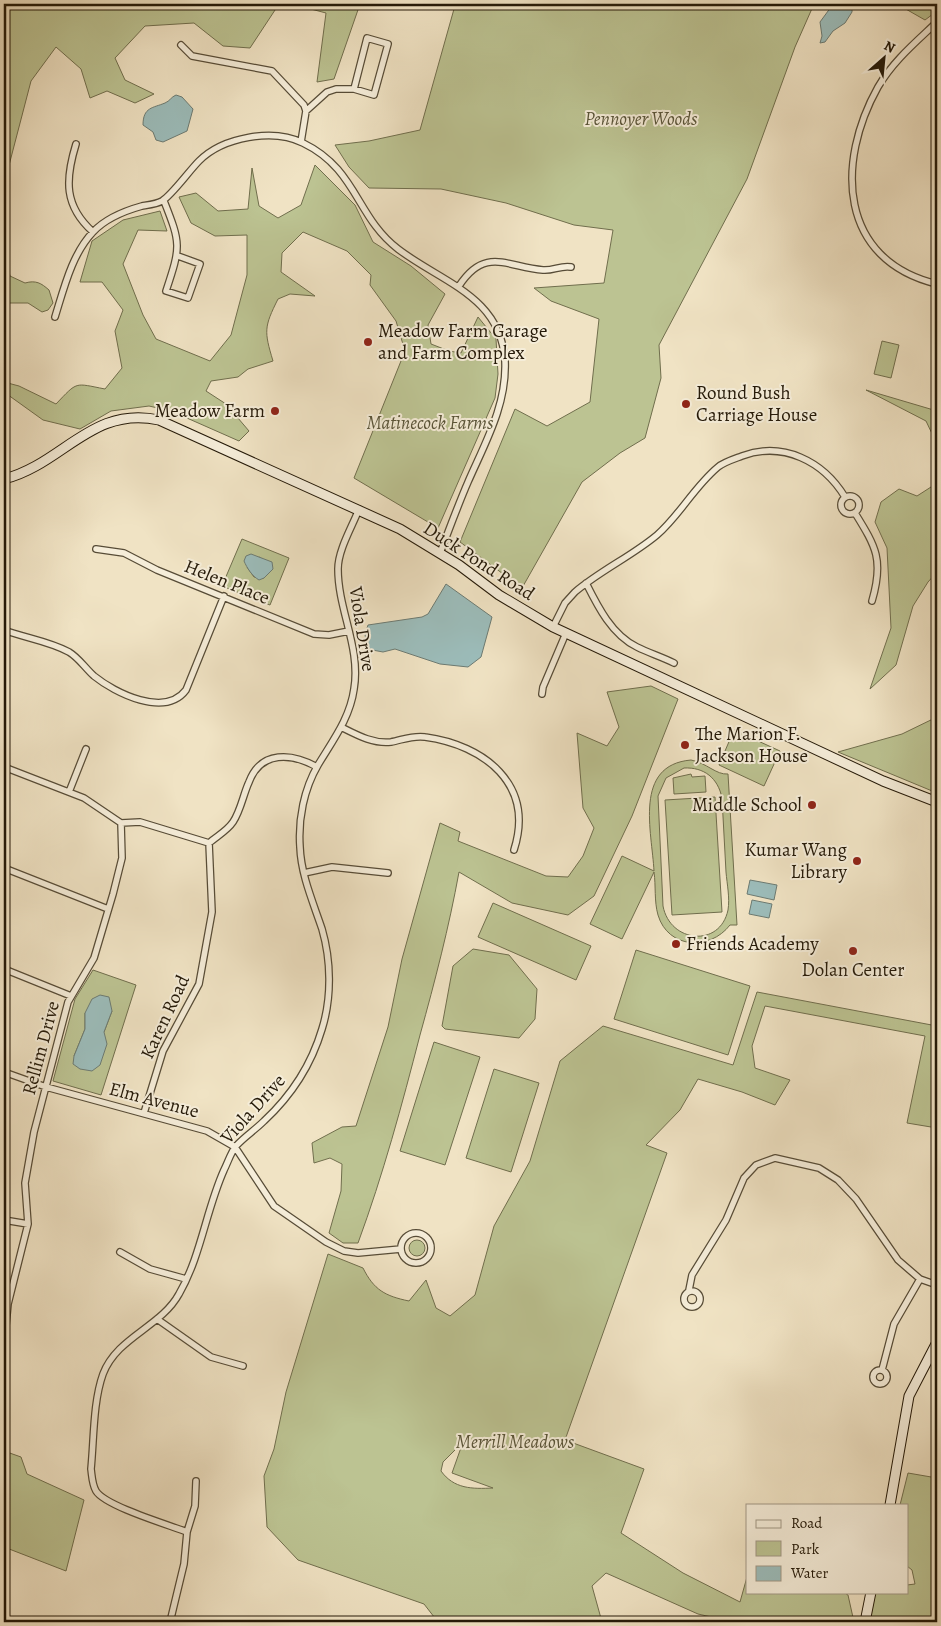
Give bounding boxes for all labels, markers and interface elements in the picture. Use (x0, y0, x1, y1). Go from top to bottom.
north arrow (858, 32, 908, 82)
text: N (881, 36, 899, 58)
park label: Pennoyer Woods (584, 106, 698, 132)
place label: Meadow Farm Garage and Farm Complex (378, 318, 548, 366)
marker: Meadow Farm Garage and Farm Complex (362, 336, 374, 348)
place label: Round Bush Carriage House (696, 380, 817, 428)
place label: Meadow Farm (155, 398, 265, 424)
marker: Round Bush Carriage House (680, 398, 692, 410)
marker: Meadow Farm (269, 405, 281, 417)
park label: Matinecock Farms (367, 410, 494, 436)
street label: Duck Pond Road (418, 515, 540, 607)
street label: Helen Place (180, 553, 274, 611)
street label: Viola Drive (342, 584, 382, 673)
place label: The Marion F. Jackson House (695, 721, 808, 769)
marker: The Marion F. Jackson House (679, 739, 691, 751)
place label: Middle School (692, 792, 802, 818)
marker: Middle School (806, 799, 818, 811)
place label: Kumar Wang Library (744, 837, 848, 885)
marker: Kumar Wang Library (851, 855, 863, 867)
place label: Friends Academy (686, 931, 819, 957)
marker: Friends Academy (670, 938, 682, 950)
marker: Dolan Center (847, 945, 859, 957)
place label: Dolan Center (802, 957, 904, 983)
street label: Karen Road (134, 970, 196, 1063)
street label: Rellim Drive (16, 998, 66, 1098)
street label: Viola Drive (214, 1069, 291, 1150)
street label: Elm Avenue (106, 1076, 202, 1124)
park label: Merrill Meadows (456, 1429, 575, 1455)
legend (746, 1504, 908, 1594)
text: Road (791, 1513, 823, 1533)
text: Park (791, 1539, 820, 1559)
text: Water (790, 1563, 828, 1583)

